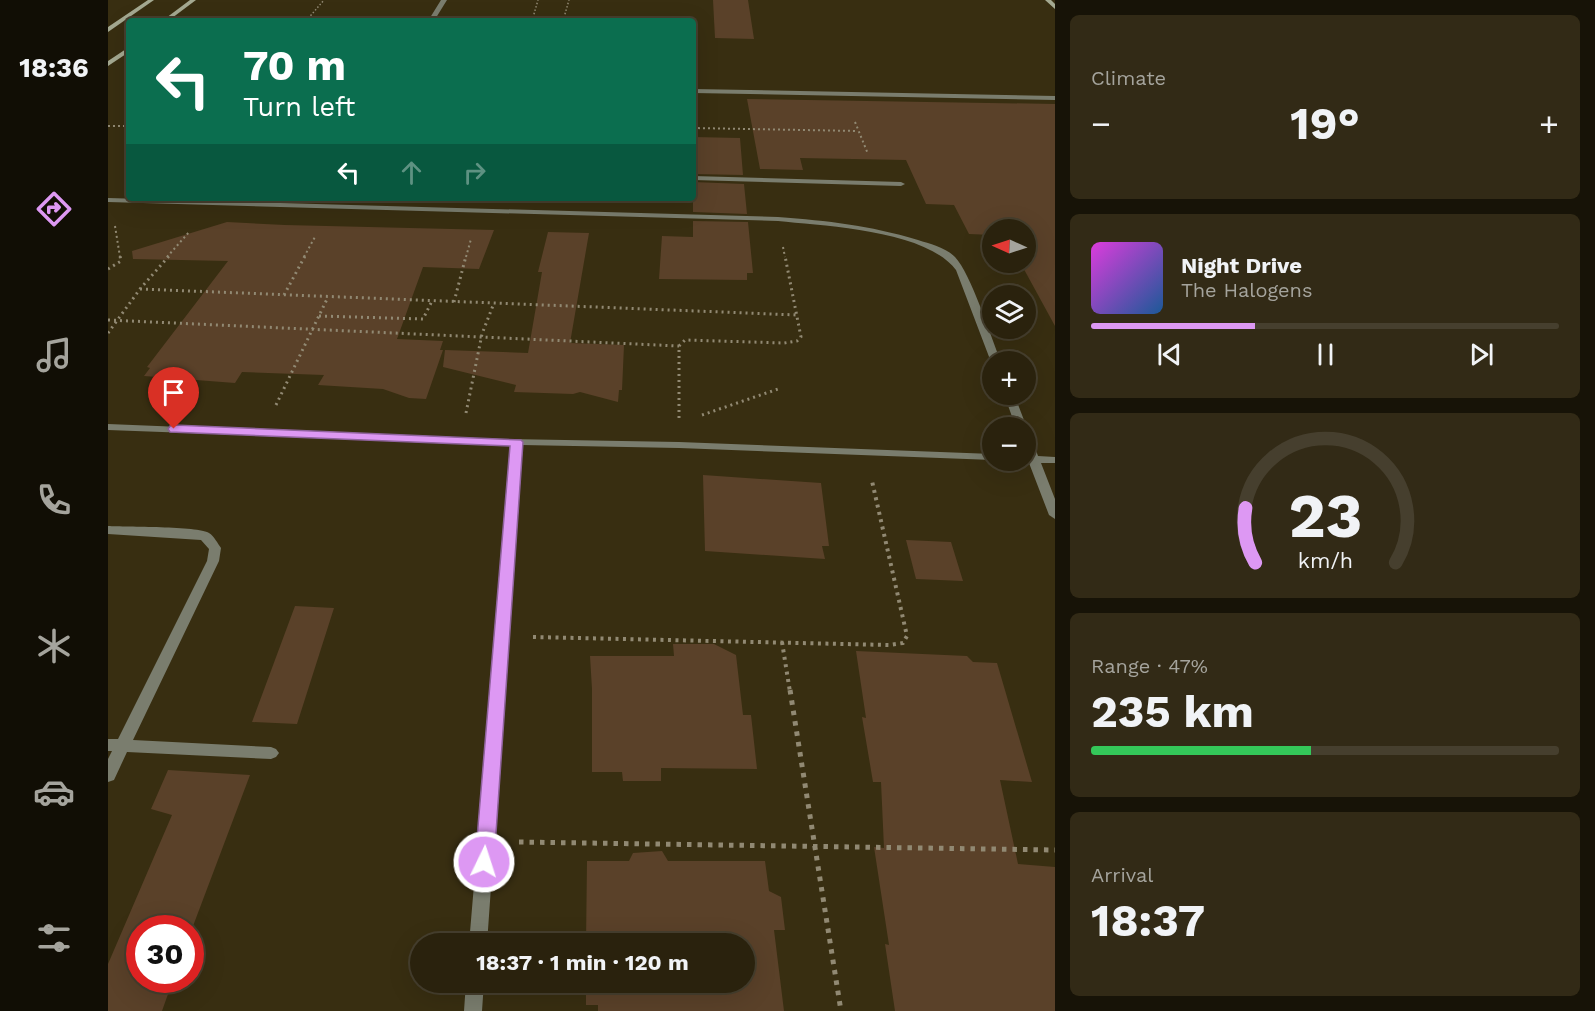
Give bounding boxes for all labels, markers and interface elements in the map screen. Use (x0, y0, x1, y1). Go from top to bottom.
text: 70 m (243, 41, 346, 90)
icon: left (144, 42, 222, 120)
text: 18:36 (19, 52, 89, 84)
text: Climate (1091, 66, 1166, 90)
text: Turn left (243, 91, 355, 123)
text: 19° (1290, 97, 1360, 150)
text: − (1091, 104, 1111, 143)
text: + (1539, 104, 1559, 143)
icon: left (332, 156, 365, 189)
icon: ahead (395, 156, 428, 189)
icon: right (458, 156, 491, 189)
icon: directions (33, 188, 75, 230)
north arrow (982, 219, 1036, 273)
map controls (982, 219, 1036, 471)
text: Night Drive (1181, 253, 1302, 278)
text: The Halogens (1181, 278, 1313, 302)
button: layers (982, 285, 1036, 339)
icon: music (33, 334, 75, 376)
icon: previous (1153, 338, 1186, 371)
icon: pause (1309, 338, 1342, 371)
icon: next (1465, 338, 1498, 371)
button: + (982, 351, 1036, 405)
pin (148, 367, 199, 429)
icon: arrive (157, 376, 190, 409)
button: − (982, 417, 1036, 471)
icon: phone (33, 479, 75, 521)
text: 23 (1288, 479, 1362, 552)
text: km/h (1297, 548, 1353, 573)
icon: climate (33, 625, 75, 667)
text: Range · 47% (1091, 654, 1208, 678)
text: 235 km (1091, 685, 1254, 738)
icon: car (33, 771, 75, 813)
position arrow (452, 830, 516, 894)
text: Arrival (1091, 863, 1153, 887)
text: 18:37 (1091, 894, 1205, 947)
speed limit sign: 30 (126, 915, 204, 993)
icon: filters (33, 917, 75, 959)
text: 18:37 · 1 min · 120 m (476, 950, 689, 975)

